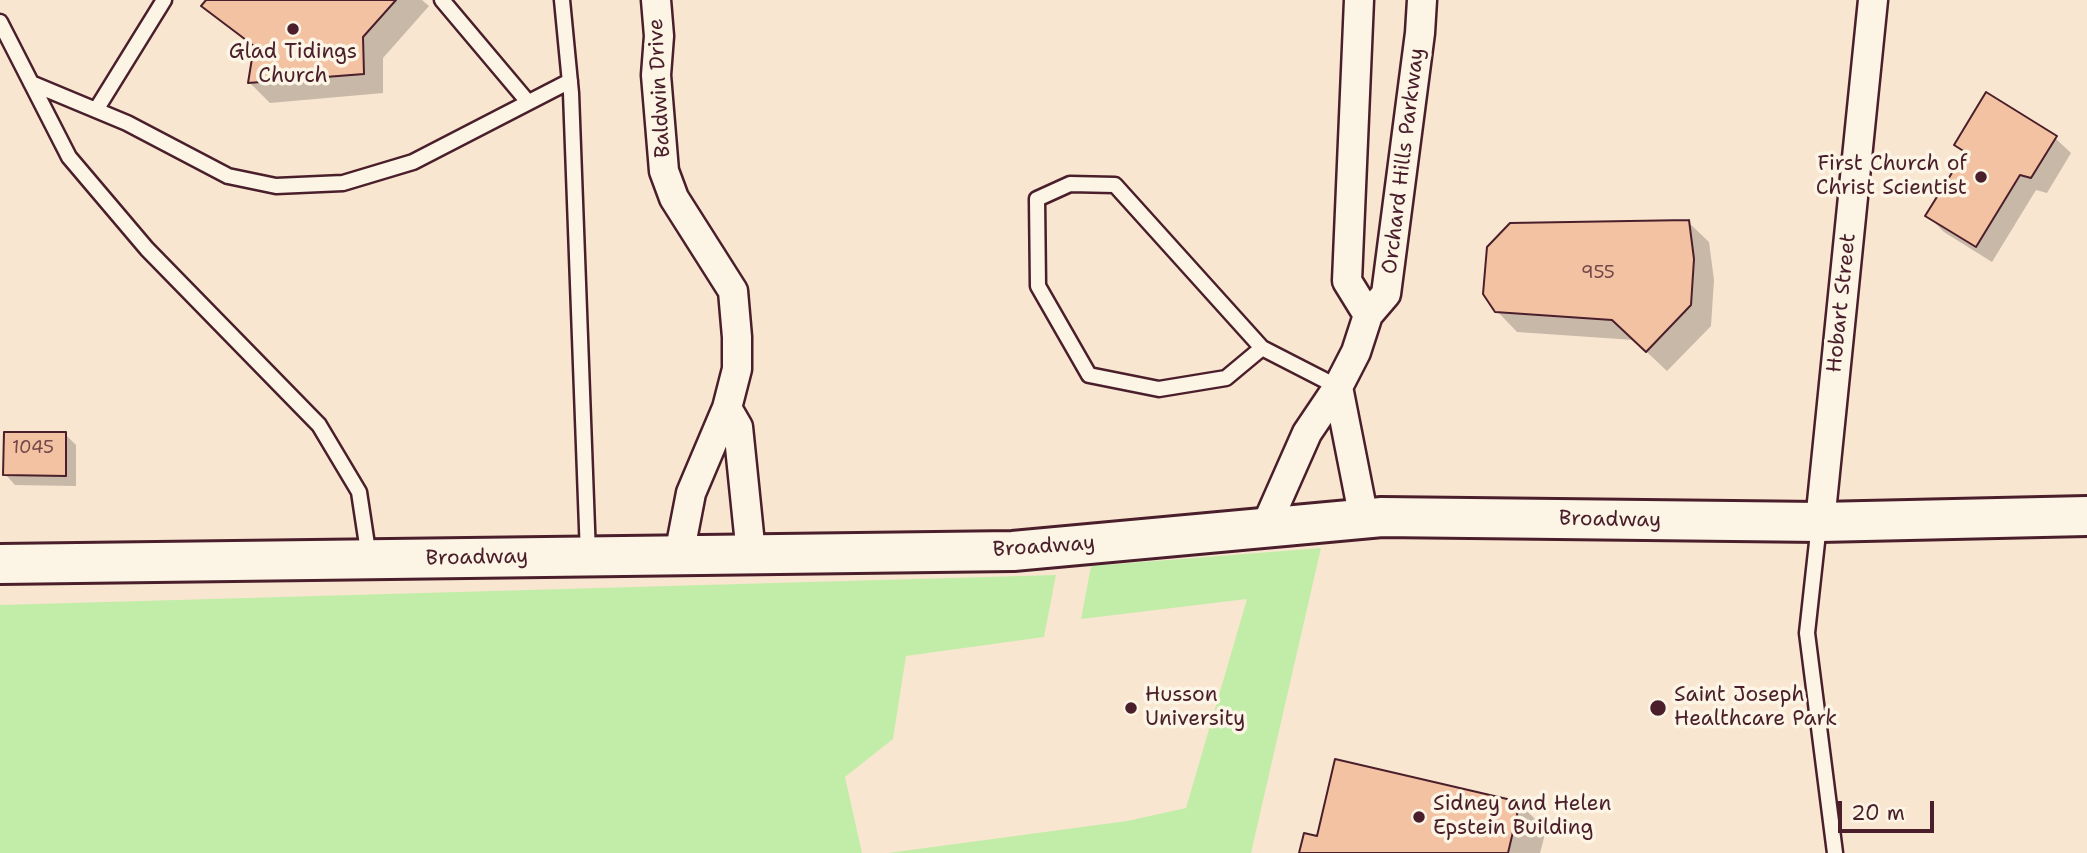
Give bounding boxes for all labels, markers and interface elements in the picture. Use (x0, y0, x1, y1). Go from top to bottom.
street label: Baldwin Drive (644, 18, 676, 158)
marker: Glad Tidings Church (285, 21, 301, 37)
place label: Glad Tidings Church (229, 40, 357, 90)
street label: Orchard Hills Parkway (1378, 46, 1430, 276)
place label: First Church of Christ Scientist (1816, 152, 1967, 202)
marker: First Church of Christ Scientist (1973, 169, 1989, 185)
street label: Hobart Street (1822, 232, 1862, 374)
house number: 955 (1581, 262, 1615, 284)
house number: 1045 (12, 437, 54, 459)
street label: Broadway (1559, 507, 1661, 533)
street label: Broadway (992, 531, 1096, 563)
street label: Broadway (426, 545, 528, 571)
place label: Husson University (1145, 683, 1245, 733)
place label: Saint Joseph Healthcare Park (1674, 683, 1837, 733)
marker: Saint Joseph Healthcare Park (1648, 698, 1668, 718)
marker: Husson University (1123, 700, 1139, 716)
scale bar (1842, 786, 1938, 830)
place label: Sidney and Helen Epstein Building (1433, 792, 1611, 842)
text: 20 m (1851, 799, 1905, 827)
marker: Sidney and Helen Epstein Building (1411, 809, 1427, 825)

